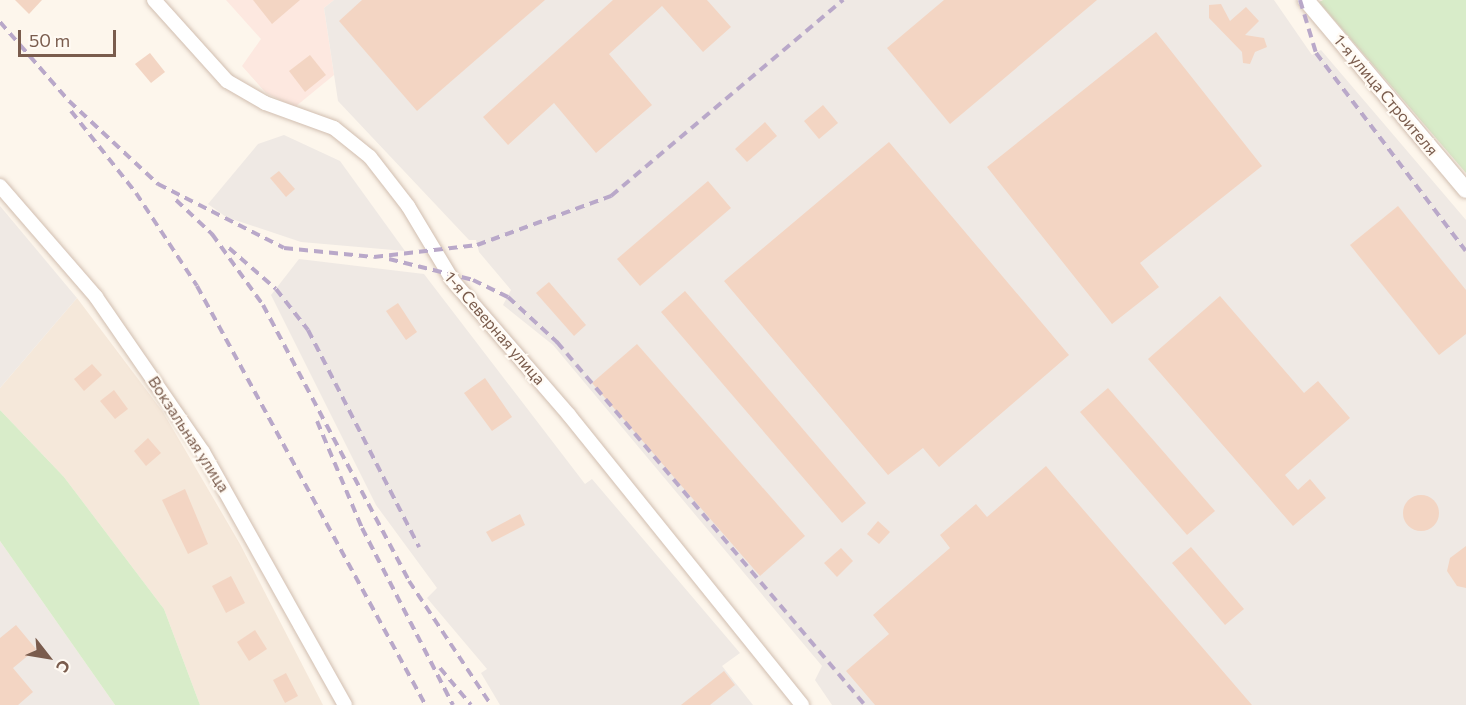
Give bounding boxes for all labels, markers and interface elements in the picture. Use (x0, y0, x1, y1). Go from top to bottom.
scale bar (21, 18, 118, 56)
text: 50 m (29, 29, 70, 51)
street label: 1-я улица Строителя (1330, 31, 1442, 159)
street label: 1-я Северная улица (441, 268, 549, 388)
street label: Вокзальная улица (144, 372, 234, 496)
north arrow (18, 627, 78, 687)
text: С (53, 657, 75, 676)

